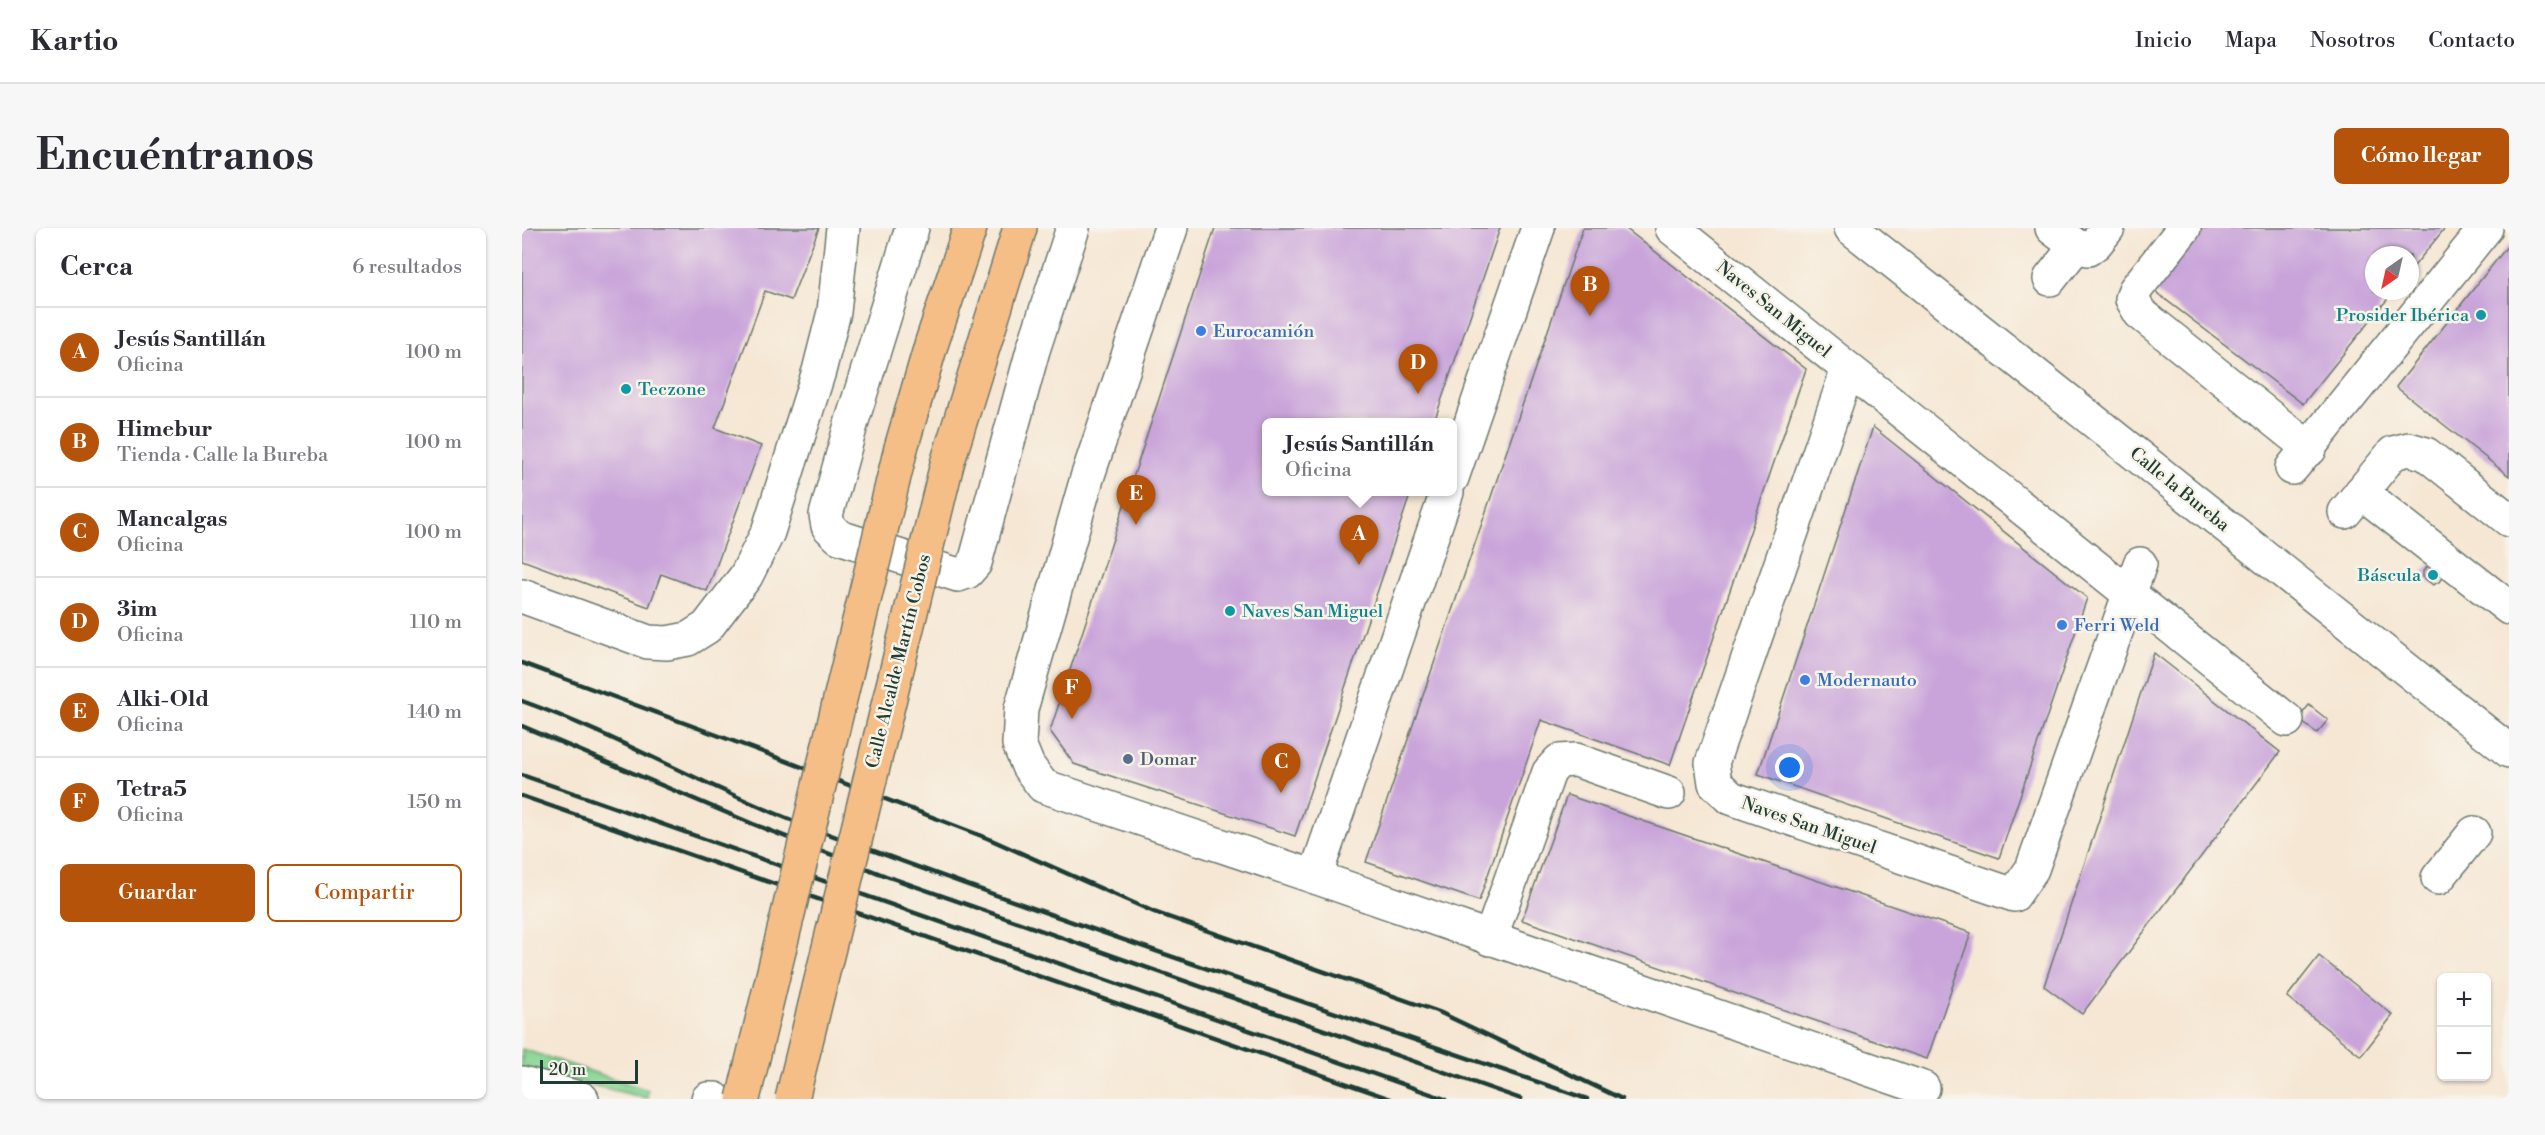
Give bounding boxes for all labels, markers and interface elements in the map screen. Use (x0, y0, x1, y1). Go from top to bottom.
text: Kartio (30, 24, 119, 59)
text: Inicio (2135, 28, 2192, 54)
text: Mapa (2225, 28, 2277, 54)
text: Nosotros (2310, 28, 2395, 54)
text: Contacto (2428, 28, 2515, 54)
button: Cómo llegar (2334, 128, 2509, 184)
text: Encuéntranos (36, 130, 314, 183)
north arrow (2365, 246, 2419, 300)
text: Cerca (60, 251, 133, 283)
text: 6 resultados (352, 255, 462, 280)
street label: Naves San Miguel (1712, 256, 1836, 363)
pin: B (1570, 266, 1610, 316)
place label: Prosider Ibérica (2336, 304, 2470, 327)
marker: Prosider Ibérica (2474, 308, 2488, 322)
place label: Eurocamión (1213, 320, 1314, 343)
marker: Eurocamión (1194, 324, 1208, 338)
text: Jesús Santillán (117, 326, 266, 353)
text: A (72, 340, 87, 365)
text: 100 m (406, 340, 462, 365)
pin: D (1398, 344, 1438, 394)
text: Oficina (117, 353, 184, 378)
place label: Teczone (638, 378, 706, 401)
marker: Teczone (619, 382, 633, 396)
text: Himebur (117, 416, 213, 443)
popup (1262, 418, 1457, 496)
text: B (72, 430, 87, 455)
text: 100 m (406, 430, 462, 455)
text: Jesús Santillán (1285, 431, 1434, 458)
street label: Calle la Bureba (2125, 442, 2235, 537)
text: Tienda · Calle la Bureba (117, 443, 328, 468)
text: Oficina (1285, 458, 1352, 483)
pin: E (1116, 476, 1156, 525)
text: Mancalgas (117, 506, 227, 533)
pin: A (1340, 516, 1378, 565)
text: C (72, 520, 87, 545)
text: 100 m (406, 520, 462, 545)
text: Oficina (117, 533, 184, 558)
street label: Calle Alcalde Martín Cobos (861, 552, 936, 771)
place label: Báscula (2357, 564, 2422, 587)
marker: Báscula (2426, 568, 2440, 582)
text: 3im (117, 596, 157, 623)
place label: Naves San Miguel (1242, 600, 1384, 623)
marker: Naves San Miguel (1223, 604, 1237, 618)
text: D (72, 610, 87, 635)
text: 110 m (410, 610, 462, 635)
place label: Ferri Weld (2074, 614, 2160, 637)
marker: Ferri Weld (2055, 618, 2069, 632)
text: Oficina (117, 623, 184, 648)
place label: Modernauto (1817, 669, 1917, 692)
pin: F (1052, 670, 1092, 719)
marker: Modernauto (1798, 673, 1812, 687)
text: Alki-Old (117, 686, 209, 713)
text: E (73, 700, 86, 725)
text: 140 m (407, 700, 462, 725)
text: Oficina (117, 713, 184, 738)
pin: C (1262, 744, 1300, 793)
place label: Domar (1140, 748, 1197, 771)
marker: Domar (1121, 752, 1135, 766)
your location (1775, 753, 1804, 782)
text: Tetra5 (117, 776, 187, 803)
text: F (72, 790, 87, 815)
text: 150 m (407, 790, 462, 815)
street label: Naves San Miguel (1738, 792, 1880, 860)
text: Oficina (117, 803, 184, 828)
button: Guardar (60, 864, 255, 922)
button: Compartir (267, 864, 462, 922)
map controls (2437, 973, 2491, 1081)
button: + (2437, 973, 2491, 1027)
button: − (2437, 1027, 2491, 1081)
scale bar (540, 1057, 638, 1084)
text: 20 m (549, 1060, 586, 1080)

